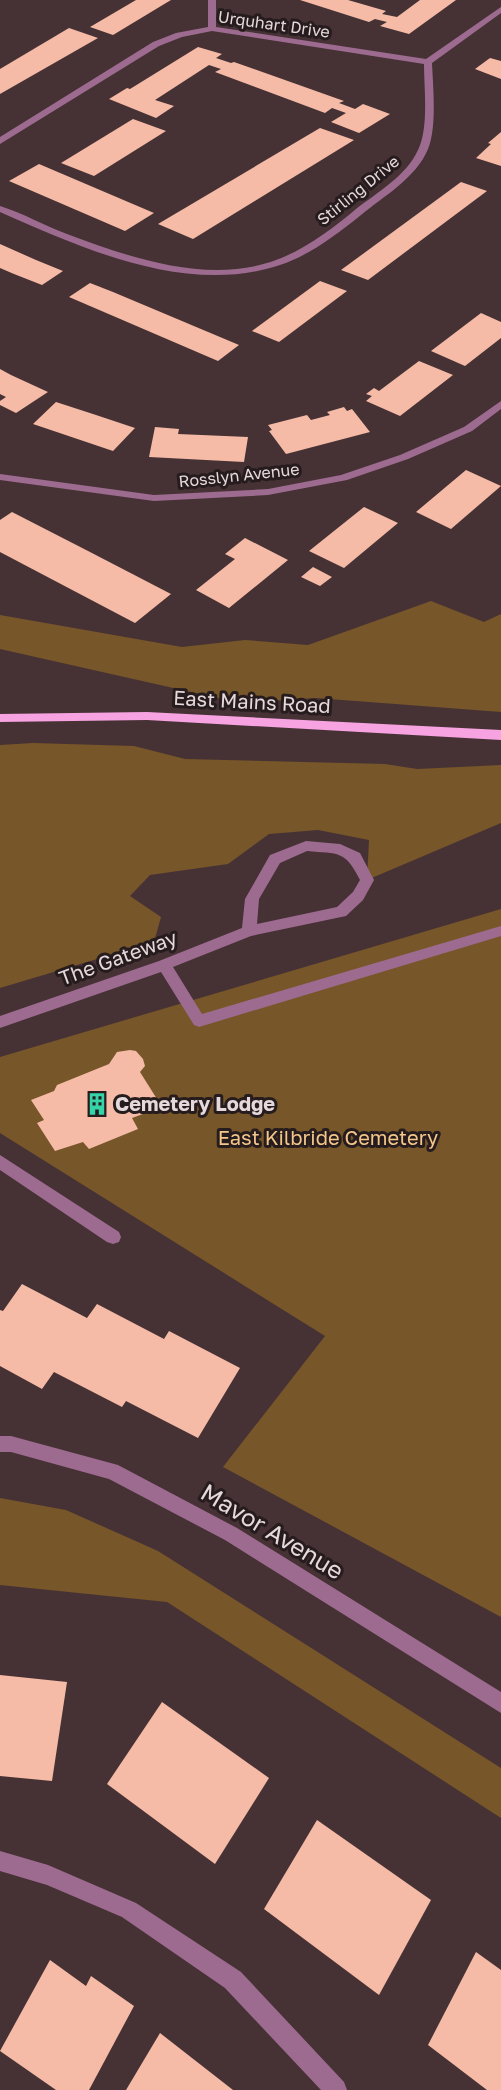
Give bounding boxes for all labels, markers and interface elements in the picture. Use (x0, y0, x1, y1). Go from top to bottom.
street label: Urquhart Drive (217, 6, 331, 42)
street label: Stirling Drive (313, 151, 403, 229)
street label: Rosslyn Avenue (178, 459, 300, 491)
street label: East Mains Road (173, 685, 331, 717)
street label: The Gateway (55, 925, 180, 990)
building icon: Cemetery Lodge (84, 1091, 110, 1117)
place label: Cemetery Lodge (115, 1091, 275, 1115)
park label: East Kilbride Cemetery (218, 1125, 438, 1149)
street label: Mavor Avenue (196, 1477, 349, 1585)

